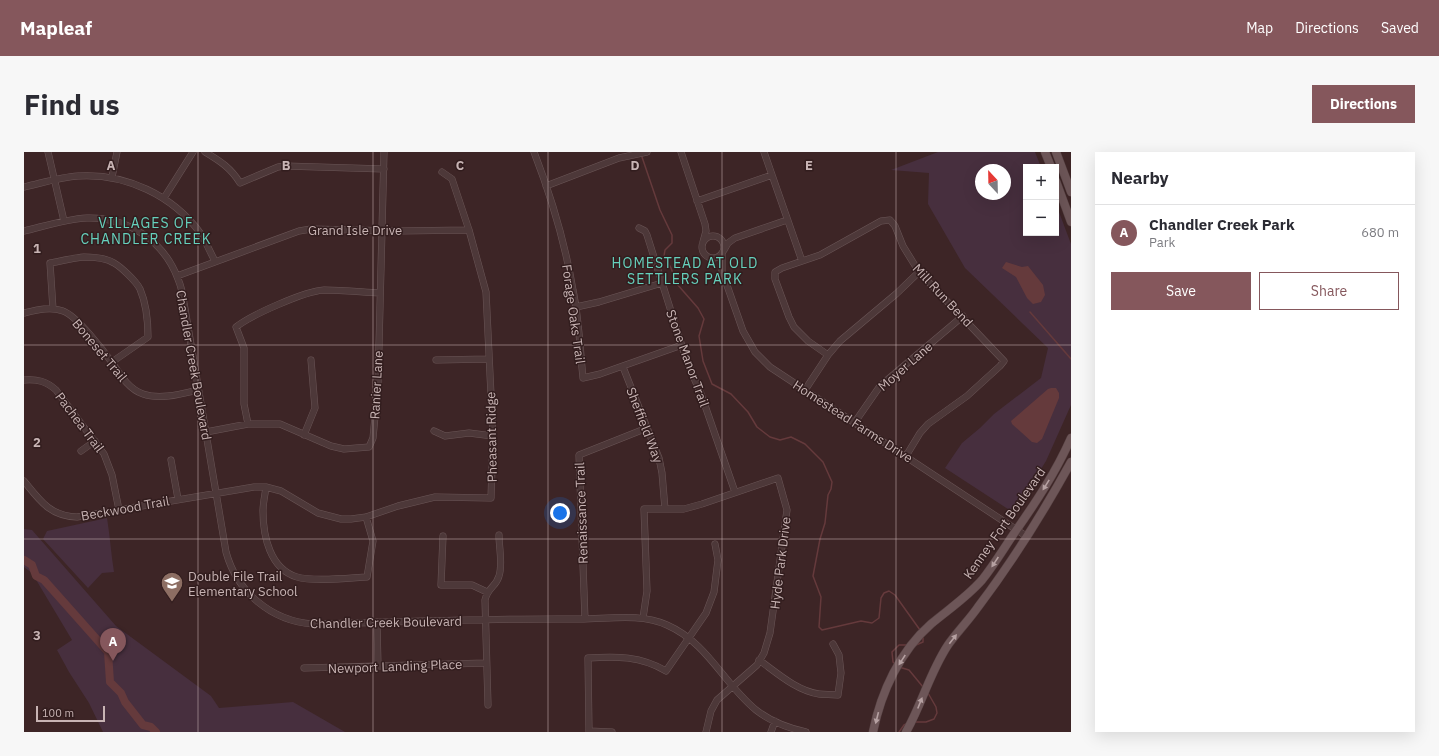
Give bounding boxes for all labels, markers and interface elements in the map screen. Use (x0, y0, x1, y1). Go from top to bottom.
text: Mapleaf (20, 16, 92, 40)
text: Map (1246, 19, 1273, 37)
text: Directions (1295, 19, 1359, 37)
text: Saved (1381, 19, 1419, 37)
button: Directions (1312, 85, 1415, 123)
text: Find us (24, 86, 120, 123)
text: A (107, 157, 116, 174)
text: B (282, 157, 291, 174)
text: C (456, 157, 465, 174)
text: D (630, 157, 640, 174)
text: E (805, 157, 813, 174)
north arrow (975, 164, 1011, 200)
map controls (1023, 164, 1059, 236)
button: + (1023, 164, 1059, 200)
text: Nearby (1111, 167, 1169, 189)
button: − (1023, 200, 1059, 236)
district label: VILLAGES OF CHANDLER CREEK (80, 214, 212, 248)
text: Chandler Creek Park (1149, 215, 1295, 234)
street label: Grand Isle Drive (308, 222, 402, 239)
text: A (1120, 224, 1128, 241)
text: 680 m (1361, 224, 1399, 241)
text: Park (1149, 234, 1175, 251)
text: 1 (33, 240, 41, 257)
district label: HOMESTEAD AT OLD SETTLERS PARK (612, 254, 758, 288)
street label: Mill Run Bend (909, 260, 976, 331)
street label: Forage Oaks Trail (558, 263, 589, 365)
button: Save (1111, 272, 1251, 310)
button: Share (1259, 272, 1399, 310)
street label: Chandler Creek Boulevard (172, 289, 215, 441)
street label: Stone Manor Trail (662, 307, 713, 410)
street label: Boneset Trail (68, 315, 131, 386)
street label: Moyer Lane (874, 338, 936, 395)
street label: Ranier Lane (366, 350, 387, 420)
street label: Homestead Farms Drive (789, 376, 916, 467)
street label: Sheffield Way (622, 385, 667, 466)
street label: Pachea Trail (51, 389, 108, 456)
street label: Pheasant Ridge (482, 392, 501, 482)
text: 2 (33, 434, 41, 451)
street label: Renaissance Trail (571, 461, 592, 564)
street label: Kenney Fort Boulevard (960, 464, 1049, 582)
one-way arrow (1042, 480, 1050, 490)
street label: Beckwood Trail (80, 492, 171, 525)
your location (550, 503, 570, 523)
street label: Hyde Park Drive (766, 516, 795, 610)
one-way arrow (991, 557, 999, 567)
place label: Double File Trail Elementary School (188, 568, 298, 600)
school or university icon: Double File Trail Elementary School (159, 570, 185, 603)
street label: Chandler Creek Boulevard (310, 613, 462, 632)
text: 3 (33, 627, 41, 644)
pin: A (100, 628, 126, 661)
one-way arrow (948, 634, 956, 644)
one-way arrow (898, 654, 905, 665)
street label: Newport Landing Place (328, 656, 462, 677)
one-way arrow (918, 696, 924, 708)
scale bar (36, 704, 105, 723)
text: 100 m (42, 706, 74, 720)
one-way arrow (873, 712, 879, 724)

